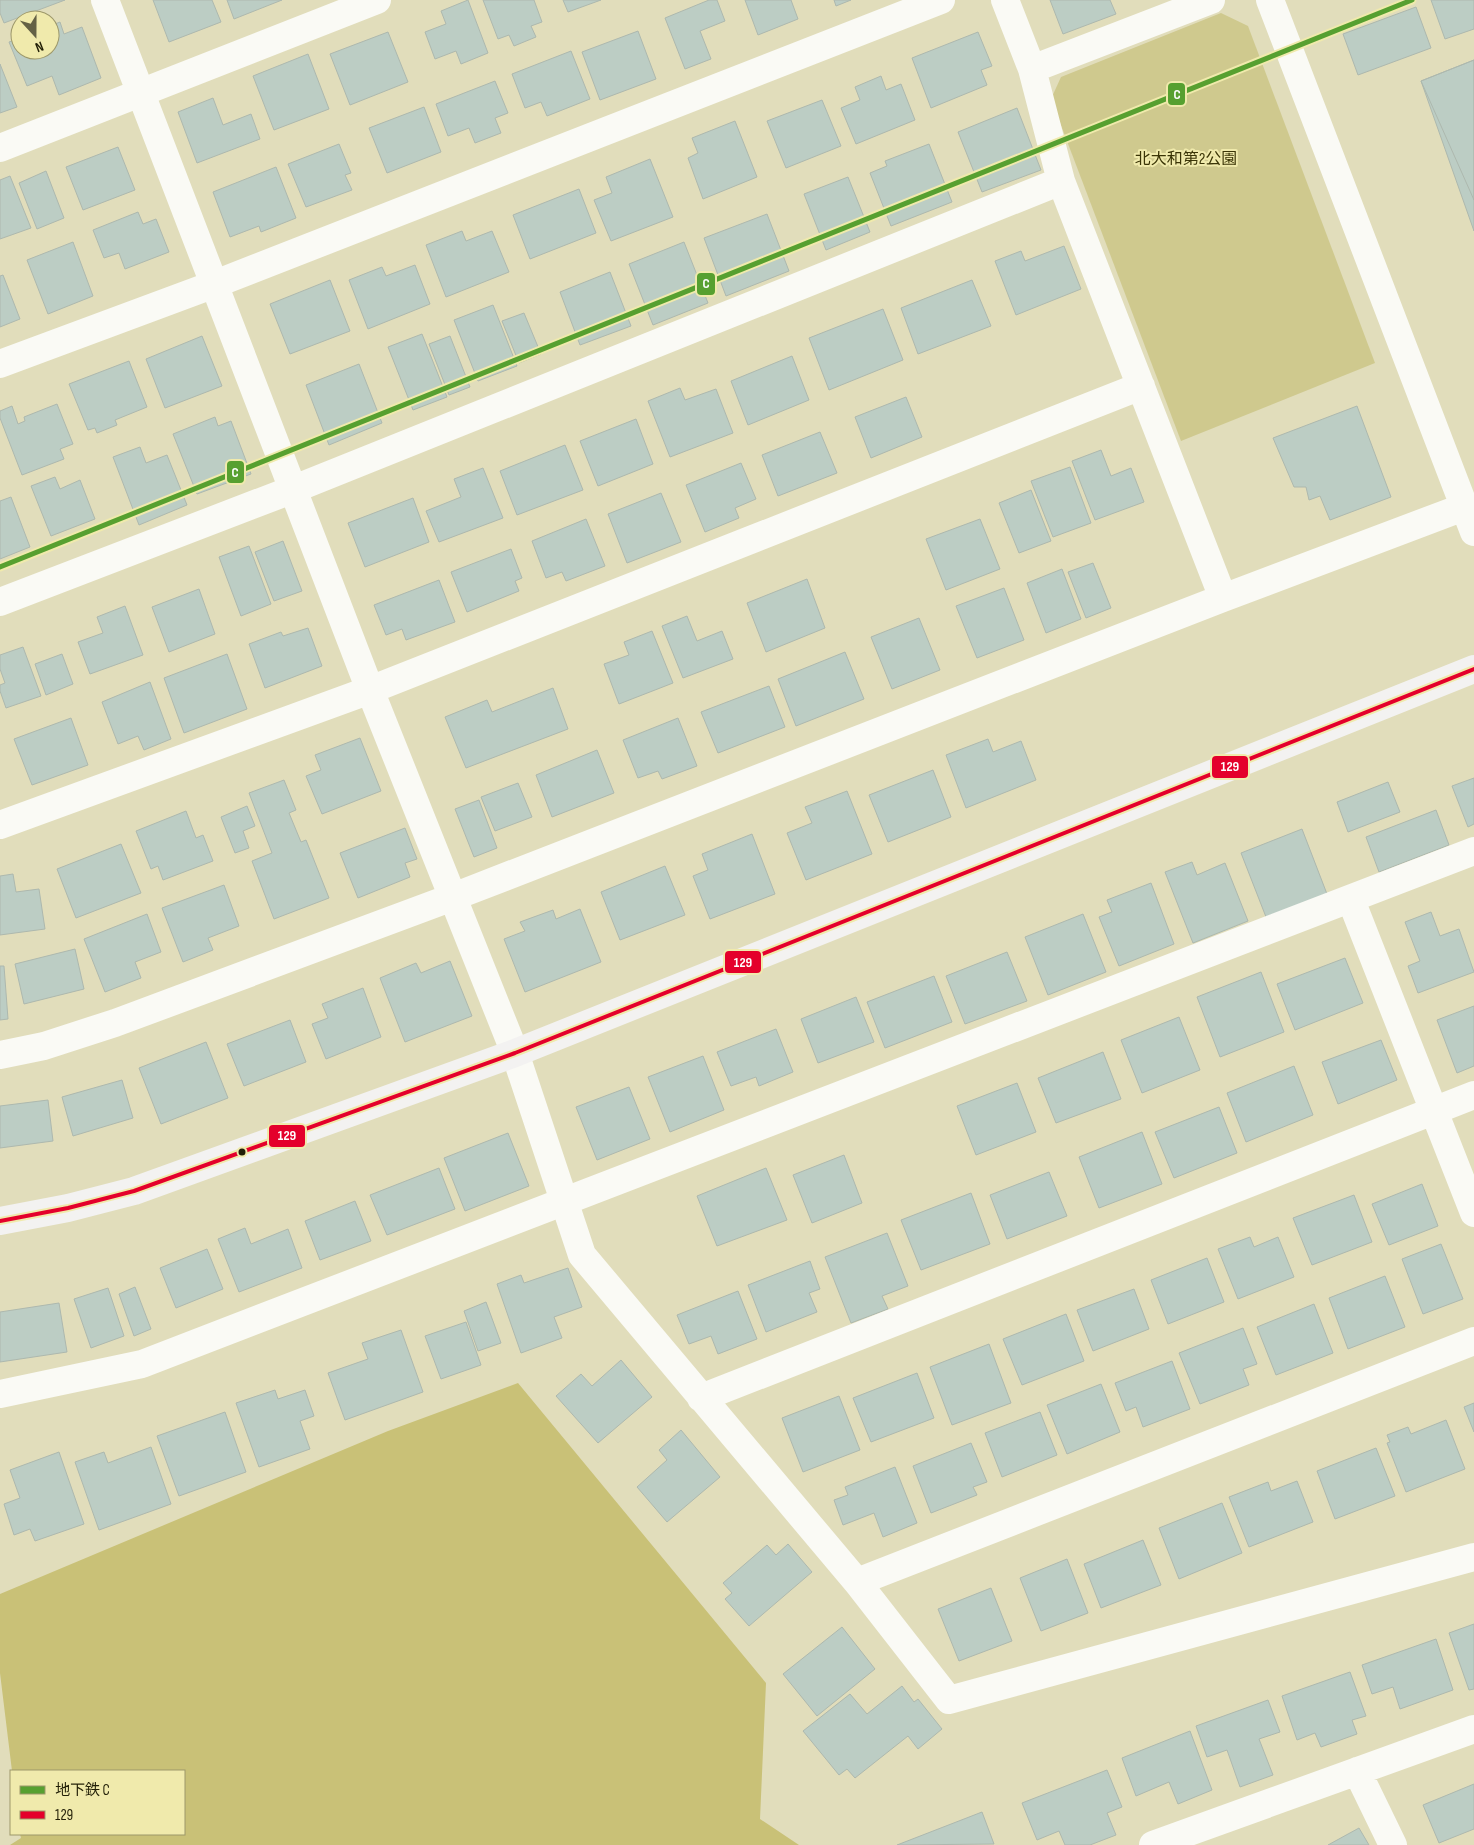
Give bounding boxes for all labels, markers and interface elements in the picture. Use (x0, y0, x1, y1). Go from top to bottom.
north arrow (10, 10, 60, 60)
text: N (33, 37, 46, 56)
line badge: C (1167, 82, 1186, 106)
text: C (1173, 86, 1181, 103)
park label: 北大和第2公園 (1135, 150, 1237, 169)
line badge: C (696, 272, 716, 296)
text: C (702, 275, 710, 292)
line badge: C (226, 460, 245, 484)
text: C (231, 464, 239, 481)
line badge: 129 (1211, 755, 1249, 779)
text: 129 (1221, 758, 1240, 775)
line badge: 129 (724, 950, 762, 974)
text: 129 (734, 954, 753, 971)
line badge: 129 (268, 1124, 306, 1148)
text: 129 (278, 1127, 297, 1144)
unlabelled marker (237, 1147, 247, 1157)
legend (10, 1770, 185, 1835)
text: 地下鉄 C (55, 1781, 110, 1800)
text: 129 (55, 1806, 73, 1825)

